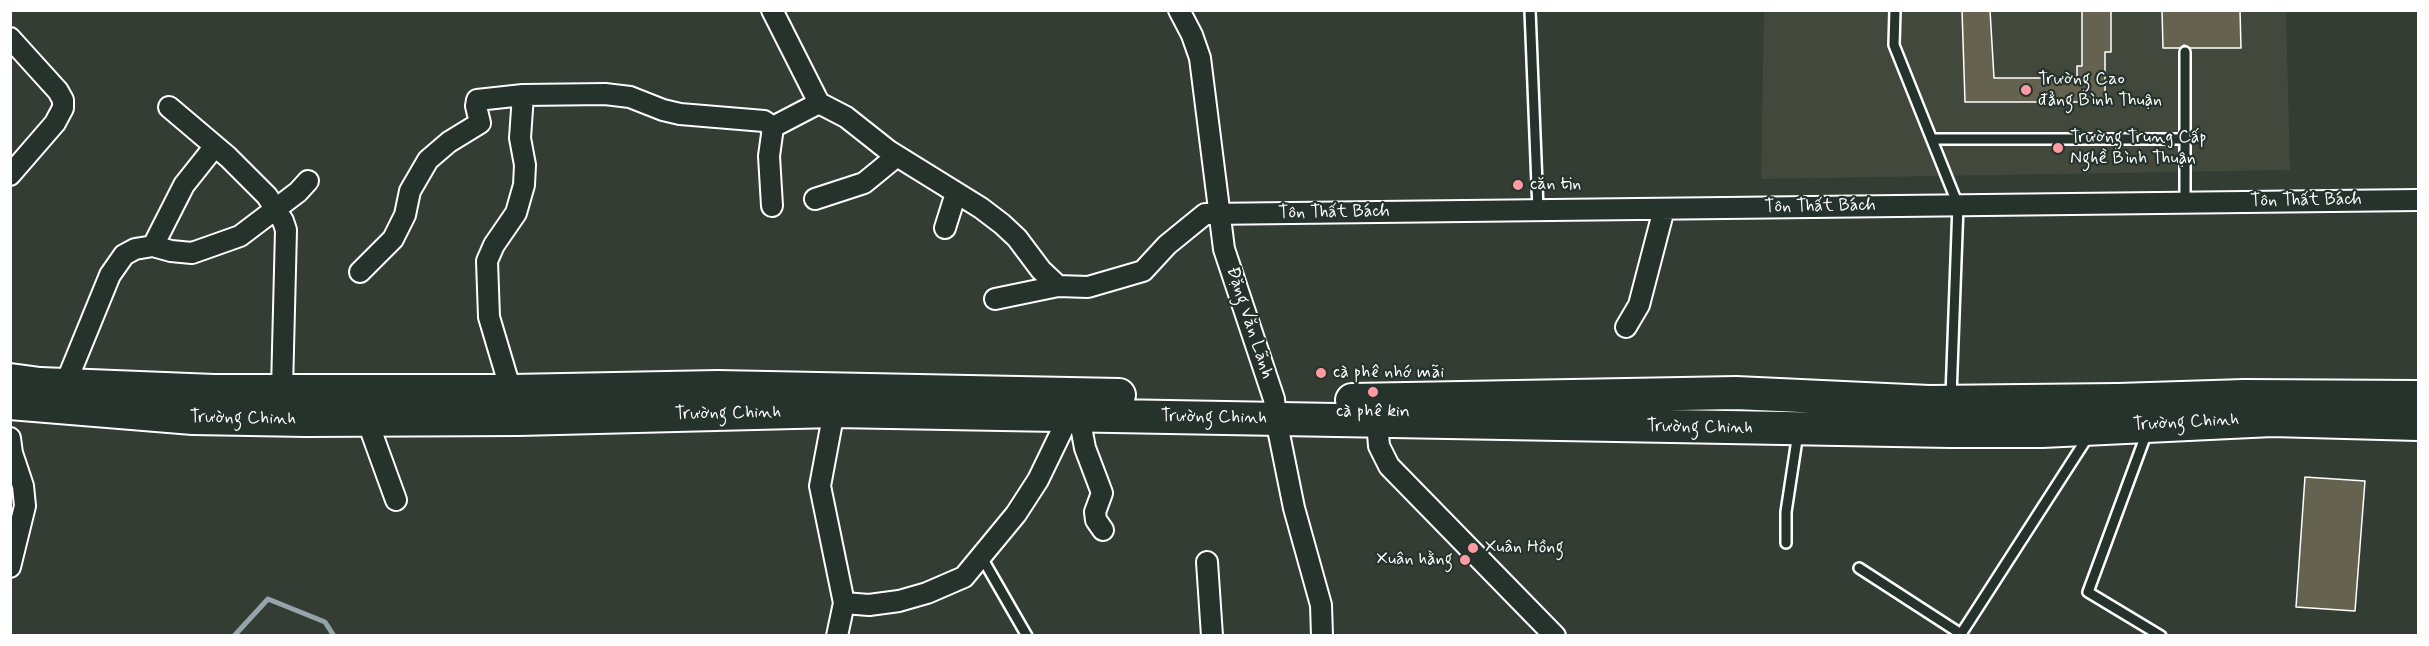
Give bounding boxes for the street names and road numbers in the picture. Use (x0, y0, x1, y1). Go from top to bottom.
street label: Tôn Thất Bách (2250, 189, 2362, 213)
street label: Tôn Thất Bách (1764, 195, 1876, 219)
street label: Tôn Thất Bách (1278, 201, 1390, 225)
street label: Đặng Văn Lãnh (1221, 264, 1277, 382)
street label: Trường Chinh (674, 402, 782, 426)
street label: Trường Chinh (1160, 406, 1268, 430)
street label: Trường Chinh (189, 407, 297, 431)
street label: Trường Chinh (2132, 409, 2240, 437)
street label: Trường Chinh (1646, 416, 1754, 440)

